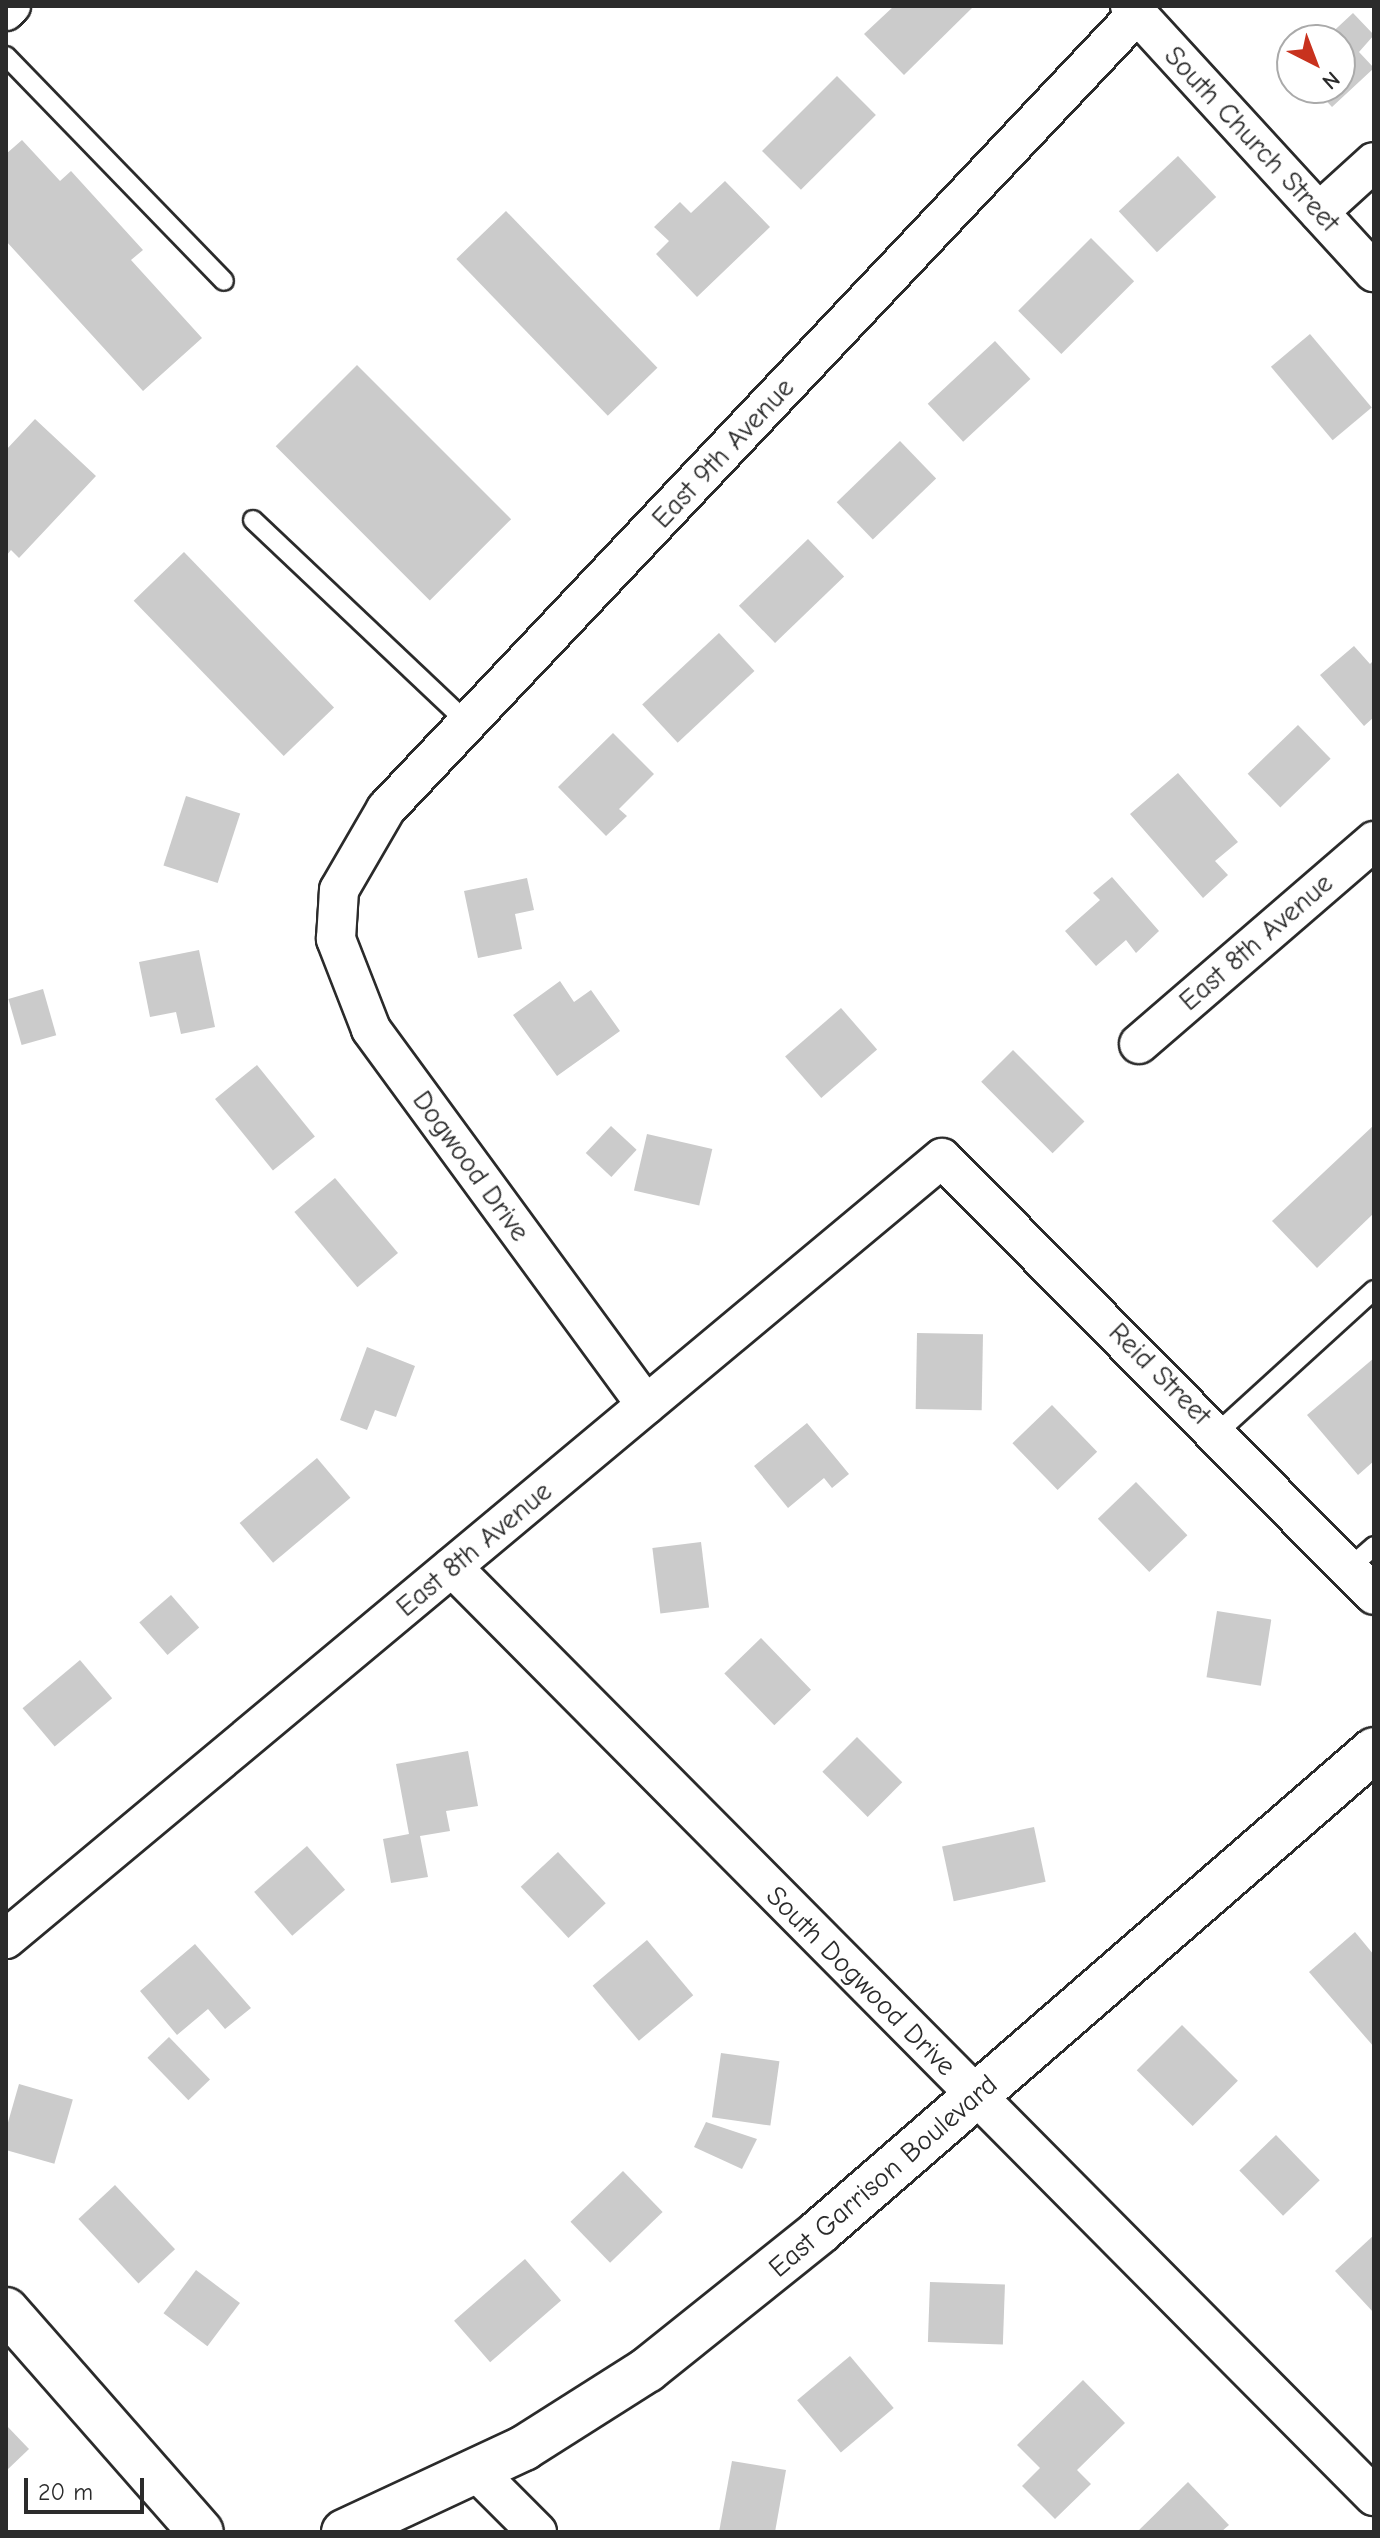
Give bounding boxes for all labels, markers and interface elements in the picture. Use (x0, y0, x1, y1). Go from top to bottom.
north arrow (1276, 24, 1356, 104)
street label: South Church Street (1157, 39, 1347, 239)
text: N (1317, 66, 1345, 95)
street label: East 9th Avenue (645, 371, 801, 535)
street label: East 8th Avenue (1172, 866, 1340, 1018)
street label: Dogwood Drive (405, 1084, 537, 1248)
street label: Reid Street (1102, 1316, 1218, 1432)
street label: East 8th Avenue (390, 1474, 558, 1624)
street label: South Dogwood Drive (759, 1879, 963, 2083)
street label: East Garrison Boulevard (762, 2068, 1004, 2284)
scale bar (28, 2462, 148, 2512)
text: 20 m (38, 2478, 93, 2506)

